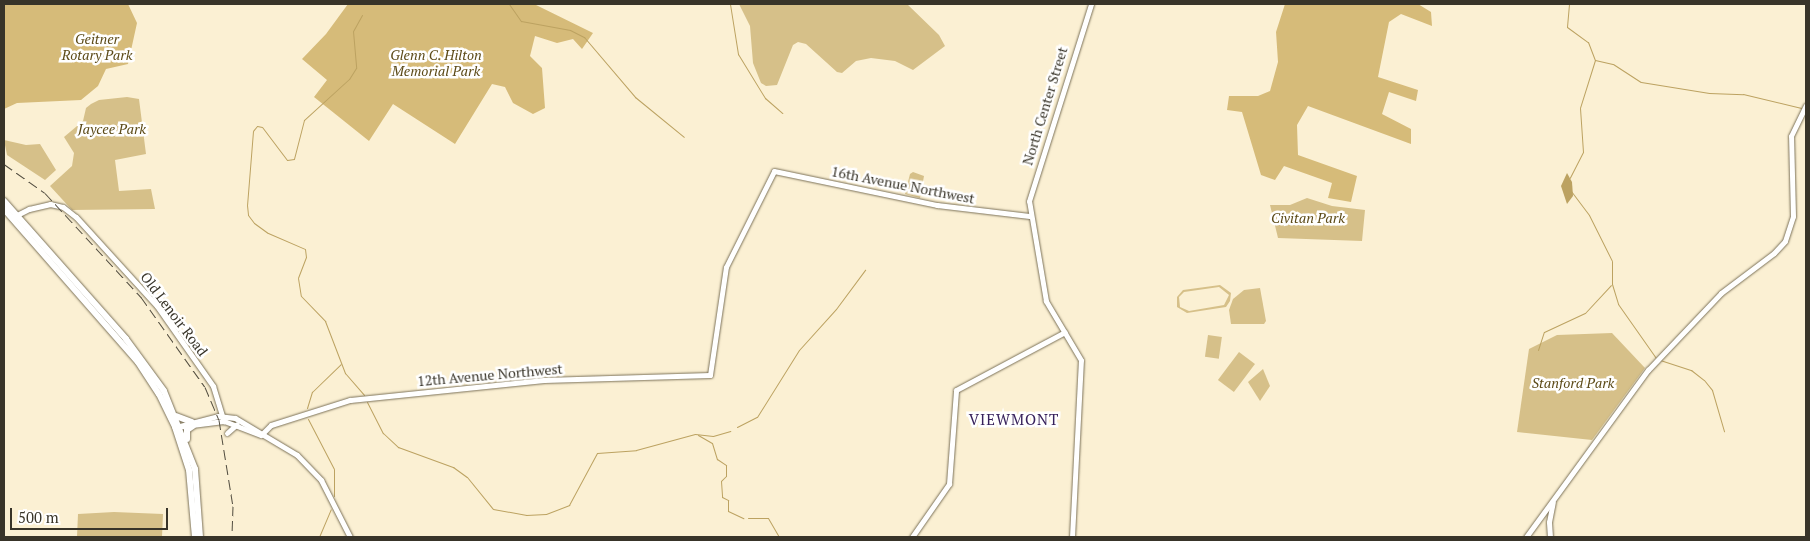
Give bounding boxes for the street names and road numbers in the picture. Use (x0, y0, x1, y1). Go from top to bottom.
street label: North Center Street (1019, 45, 1071, 167)
street label: 16th Avenue Northwest (830, 163, 976, 207)
street label: Old Lenoir Road (137, 269, 211, 359)
street label: 12th Avenue Northwest (417, 360, 563, 390)

